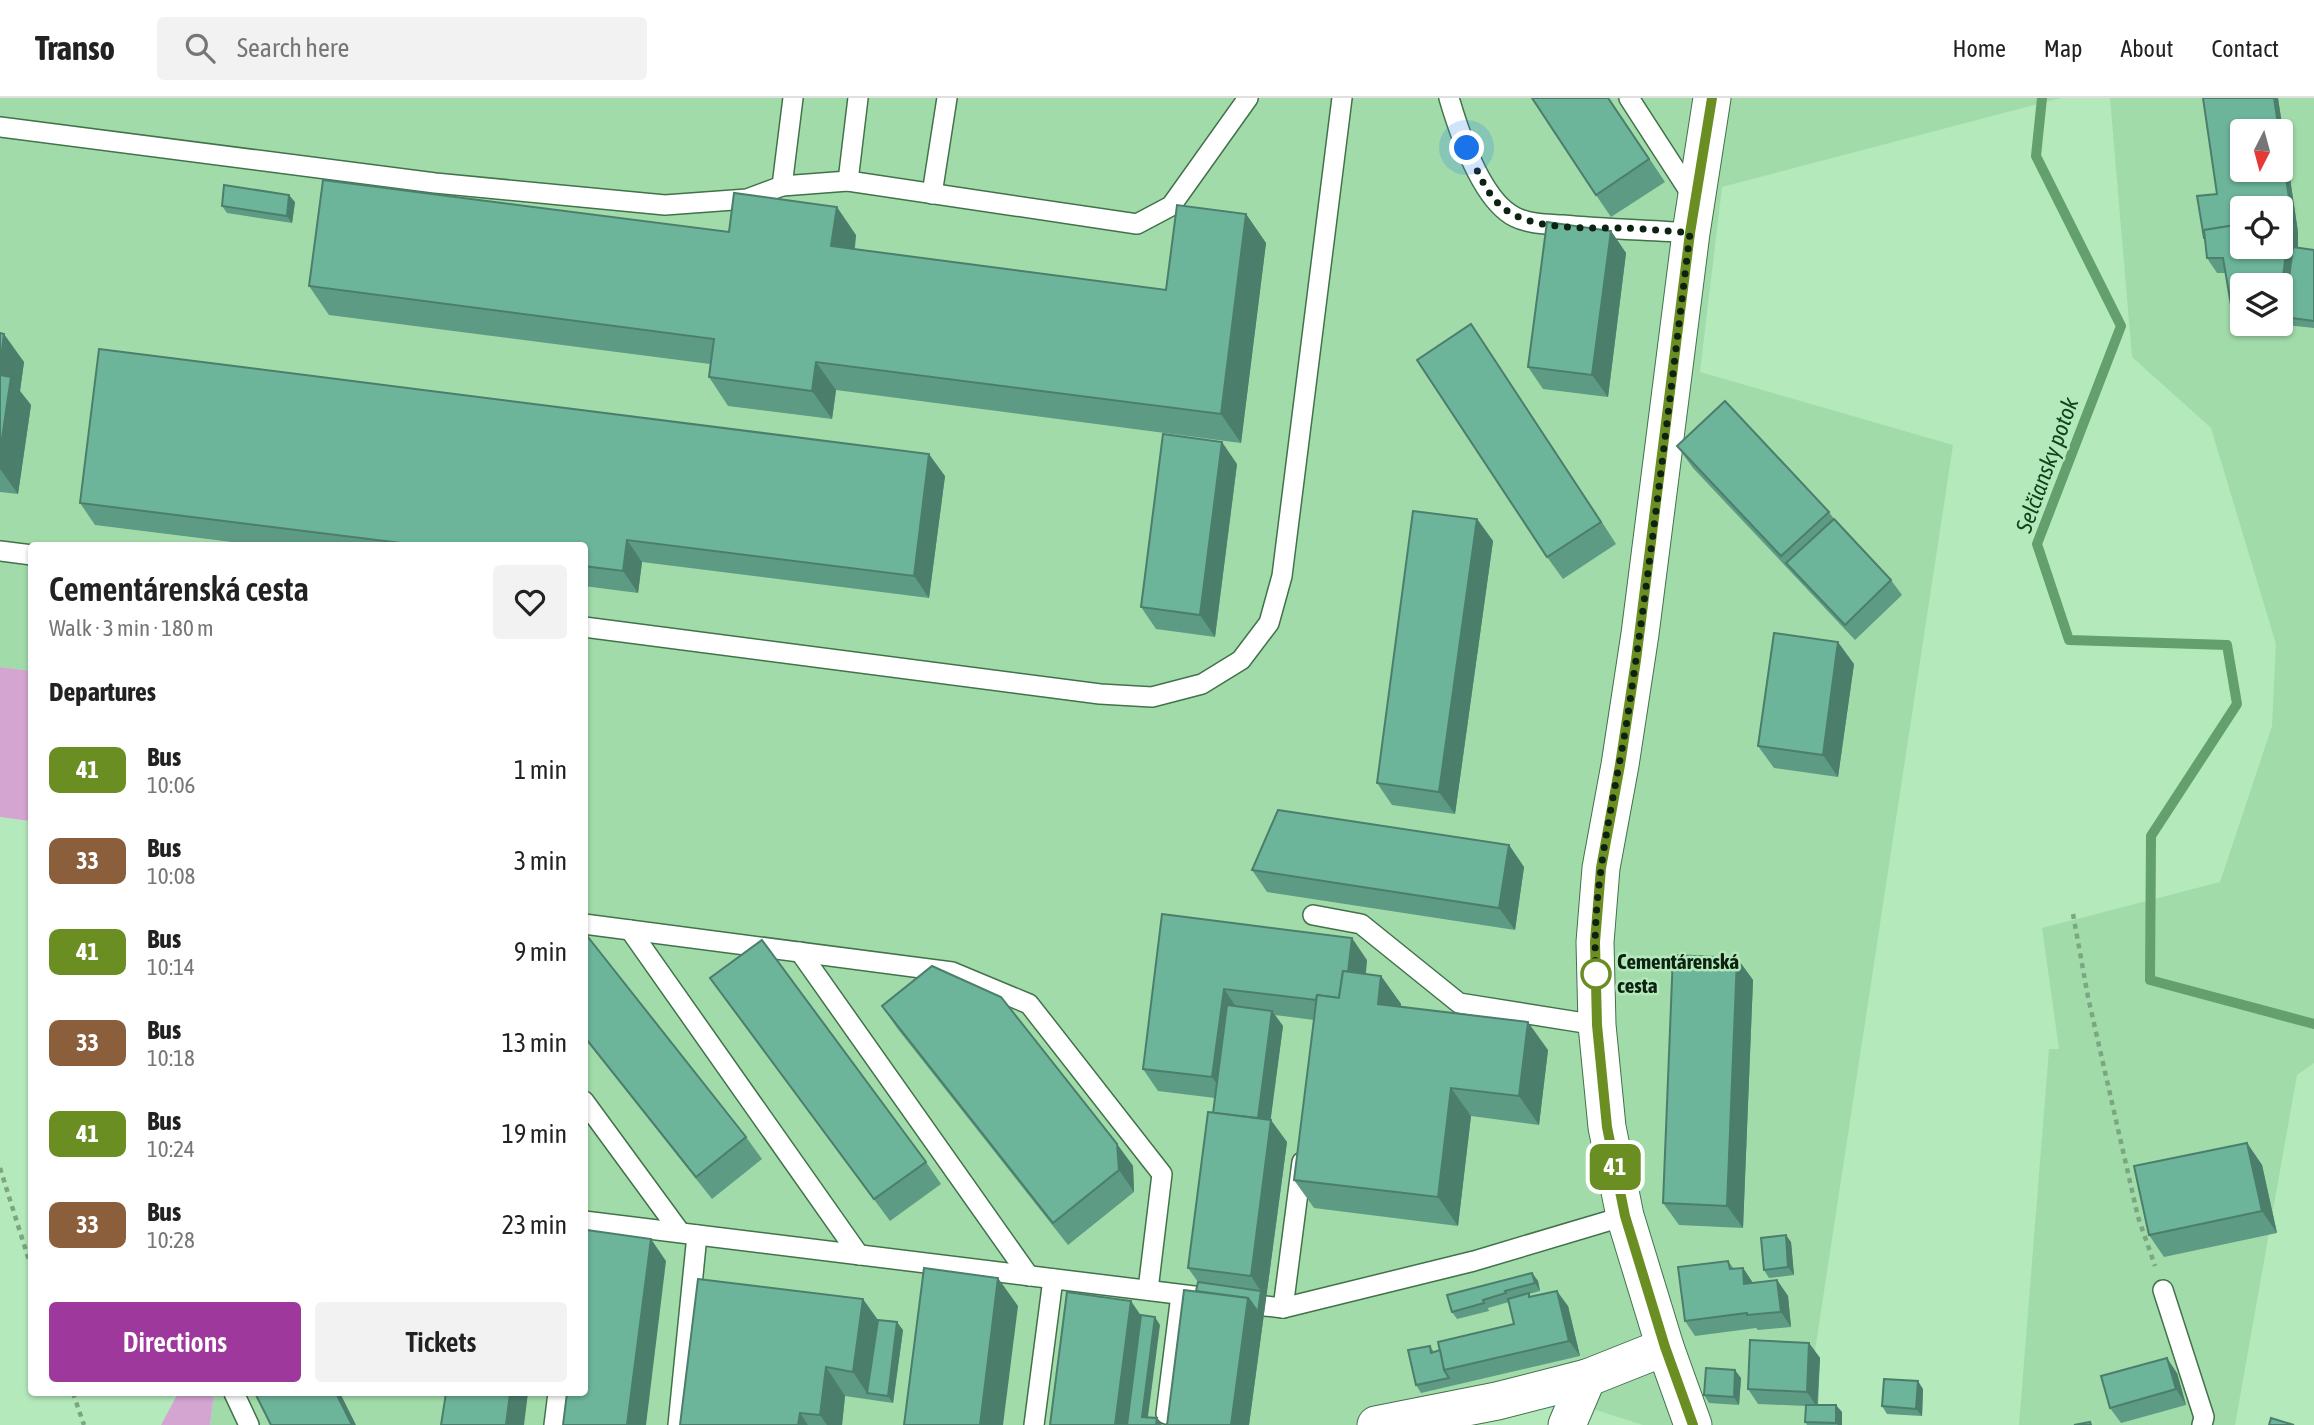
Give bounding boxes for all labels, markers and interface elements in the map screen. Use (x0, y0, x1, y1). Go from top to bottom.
search box (157, 17, 647, 80)
text: Transo (35, 29, 115, 67)
icon: search (181, 29, 219, 67)
text: Search here (237, 33, 349, 63)
text: Home (1952, 35, 2006, 62)
text: Map (2044, 35, 2082, 62)
text: About (2120, 35, 2173, 62)
text: Contact (2211, 35, 2279, 62)
north arrow (2230, 119, 2292, 182)
map controls (2230, 119, 2293, 336)
your location (1449, 130, 1484, 165)
button: locate (2230, 196, 2293, 259)
button: layers (2230, 273, 2293, 336)
water label: Selčiansky potok (2010, 393, 2084, 537)
button: heart (493, 565, 567, 639)
text: Cementárenská cesta (49, 570, 309, 608)
text: Walk · 3 min · 180 m (49, 615, 213, 641)
text: Departures (49, 677, 156, 707)
text: Bus (147, 742, 181, 772)
text: 1 min (514, 755, 567, 785)
text: 41 (76, 756, 99, 783)
text: 10:06 (147, 772, 195, 798)
text: Bus (147, 833, 181, 863)
text: 3 min (514, 846, 567, 876)
text: 33 (76, 847, 99, 874)
text: 10:08 (147, 863, 195, 889)
text: Bus (147, 924, 181, 954)
text: 9 min (514, 937, 567, 967)
text: 41 (76, 938, 99, 965)
place label: Cementárenská cesta (1617, 949, 1739, 997)
text: 10:14 (147, 954, 195, 980)
marker: Cementárenská cesta (1581, 959, 1611, 989)
text: Bus (147, 1015, 181, 1045)
text: 13 min (502, 1028, 567, 1058)
text: 33 (76, 1029, 99, 1056)
text: 10:18 (147, 1045, 195, 1071)
text: Bus (147, 1106, 181, 1136)
text: 19 min (502, 1119, 567, 1149)
text: 41 (76, 1120, 99, 1147)
text: 10:24 (147, 1136, 195, 1162)
line badge: 41 (1584, 1144, 1646, 1190)
text: 41 (1604, 1153, 1626, 1180)
text: Bus (147, 1197, 181, 1227)
text: 23 min (502, 1210, 567, 1240)
text: 33 (76, 1211, 99, 1238)
text: 10:28 (147, 1227, 195, 1253)
button: Directions (49, 1302, 301, 1382)
button: Tickets (315, 1302, 567, 1382)

